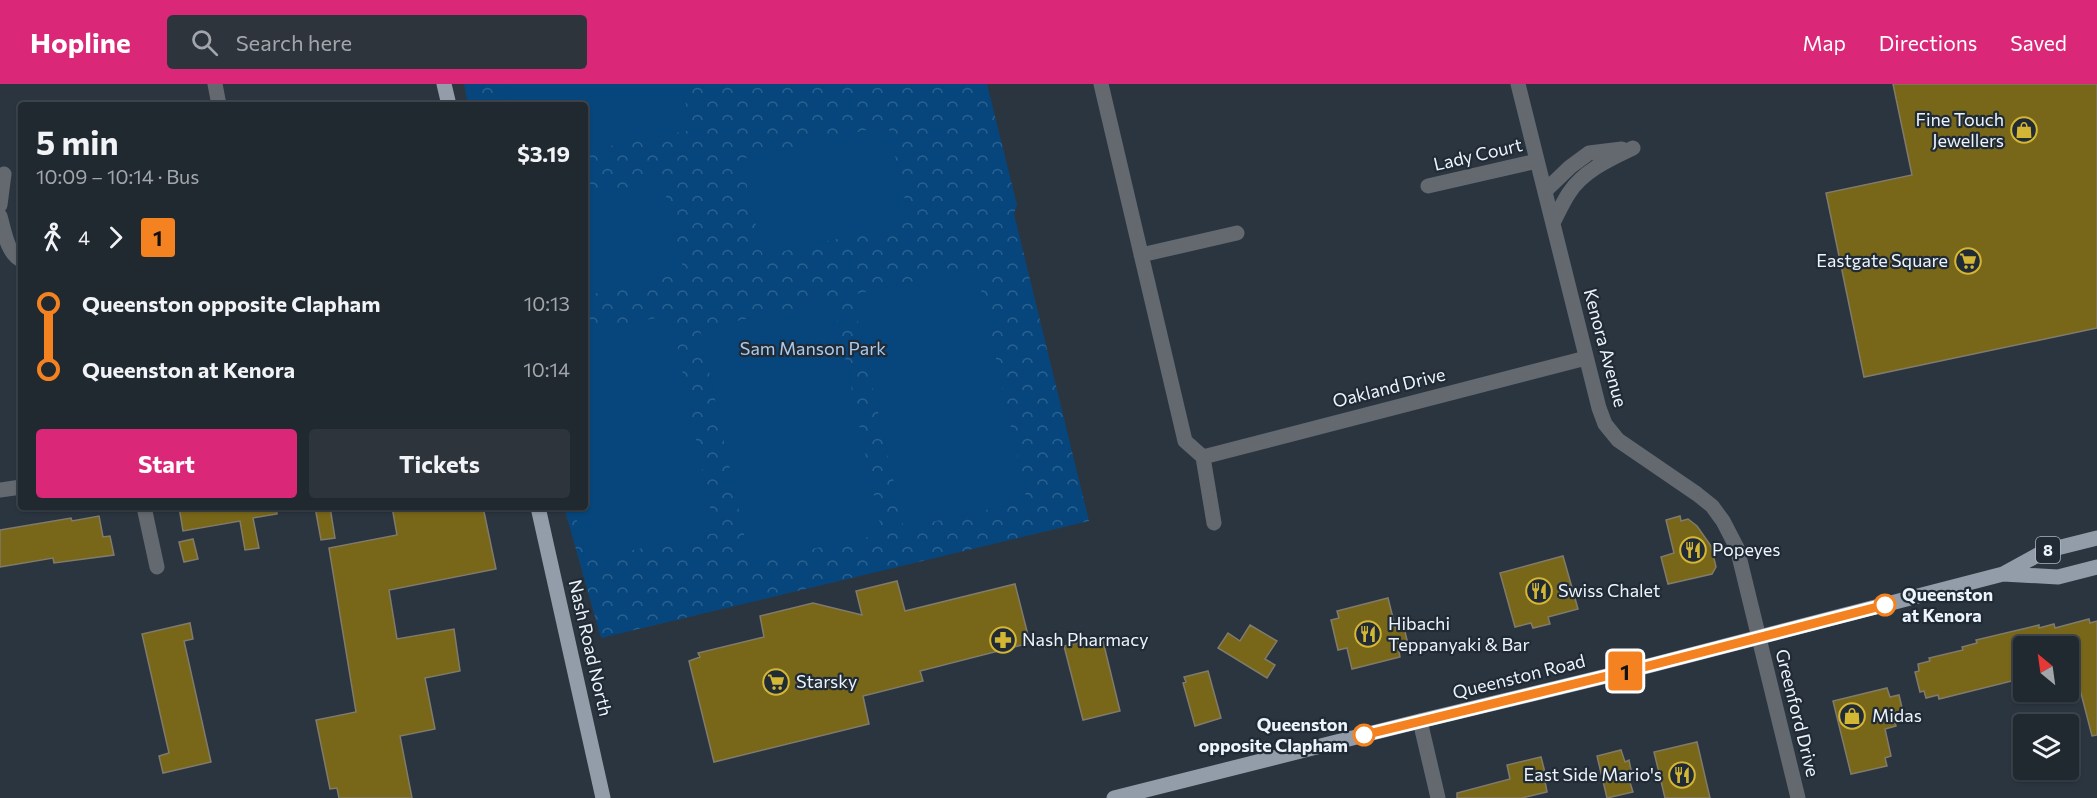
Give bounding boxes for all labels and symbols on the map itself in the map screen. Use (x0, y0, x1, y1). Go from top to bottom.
place label: Fine Touch Jewellers (1916, 108, 2004, 151)
shop icon: Fine Touch Jewellers (2009, 115, 2039, 145)
street label: Lady Court (1431, 133, 1524, 175)
supermarket icon: Eastgate Square (1953, 246, 1983, 276)
place label: Eastgate Square (1816, 249, 1948, 271)
street label: Kenora Avenue (1580, 286, 1632, 409)
park label: Sam Manson Park (740, 337, 886, 359)
street label: Oakland Drive (1330, 362, 1447, 412)
restaurant icon: Popeyes (1678, 535, 1708, 565)
road number: 8 (2036, 537, 2060, 563)
place label: Popeyes (1712, 538, 1780, 560)
restaurant icon: Swiss Chalet (1524, 576, 1554, 606)
street label: Nash Road North (565, 577, 617, 718)
place label: Swiss Chalet (1558, 579, 1660, 601)
place label: Queenston at Kenora (1902, 583, 1993, 626)
marker: Queenston at Kenora (1874, 594, 1896, 616)
place label: Hibachi Teppanyaki & Bar (1388, 612, 1530, 655)
restaurant icon: Hibachi Teppanyaki & Bar (1353, 619, 1383, 649)
pharmacy icon: Nash Pharmacy (988, 625, 1018, 655)
place label: Nash Pharmacy (1022, 628, 1149, 650)
north arrow (2013, 636, 2079, 702)
street label: Greenford Drive (1771, 647, 1824, 779)
street label: Queenston Road (1450, 649, 1587, 703)
line badge: 1 (1606, 652, 1644, 690)
supermarket icon: Starsky (761, 667, 791, 697)
place label: Starsky (796, 670, 857, 692)
shop icon: Midas (1837, 701, 1867, 731)
place label: Midas (1872, 704, 1922, 726)
place label: Queenston opposite Clapham (1199, 713, 1348, 756)
marker: Queenston opposite Clapham (1353, 724, 1375, 746)
restaurant icon: East Side Mario's (1667, 760, 1697, 790)
place label: East Side Mario's (1524, 763, 1662, 785)

